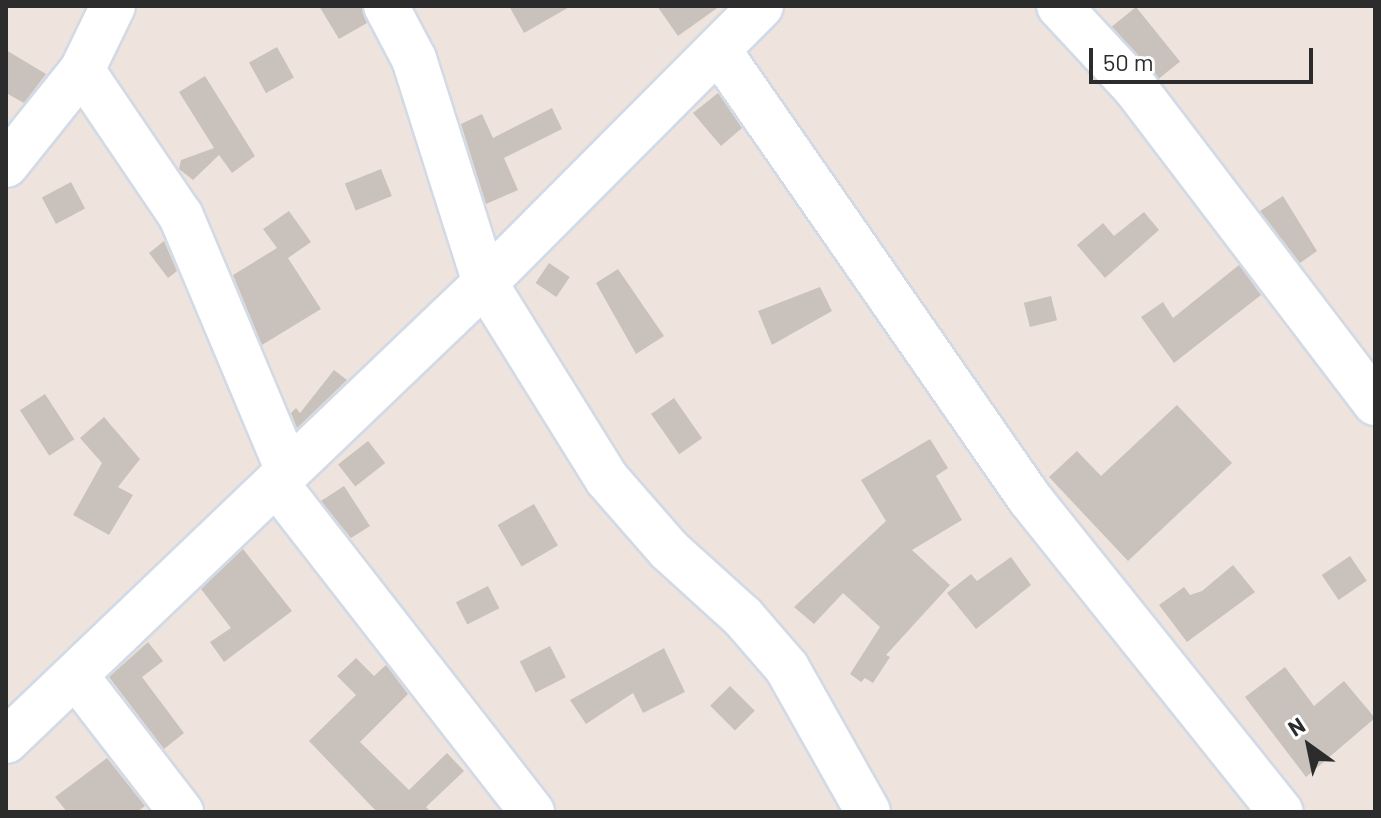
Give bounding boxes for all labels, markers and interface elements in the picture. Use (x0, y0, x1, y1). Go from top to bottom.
scale bar (1093, 32, 1317, 82)
text: 50 m (1103, 47, 1154, 76)
north arrow (1269, 706, 1349, 786)
text: N (1283, 711, 1309, 741)

